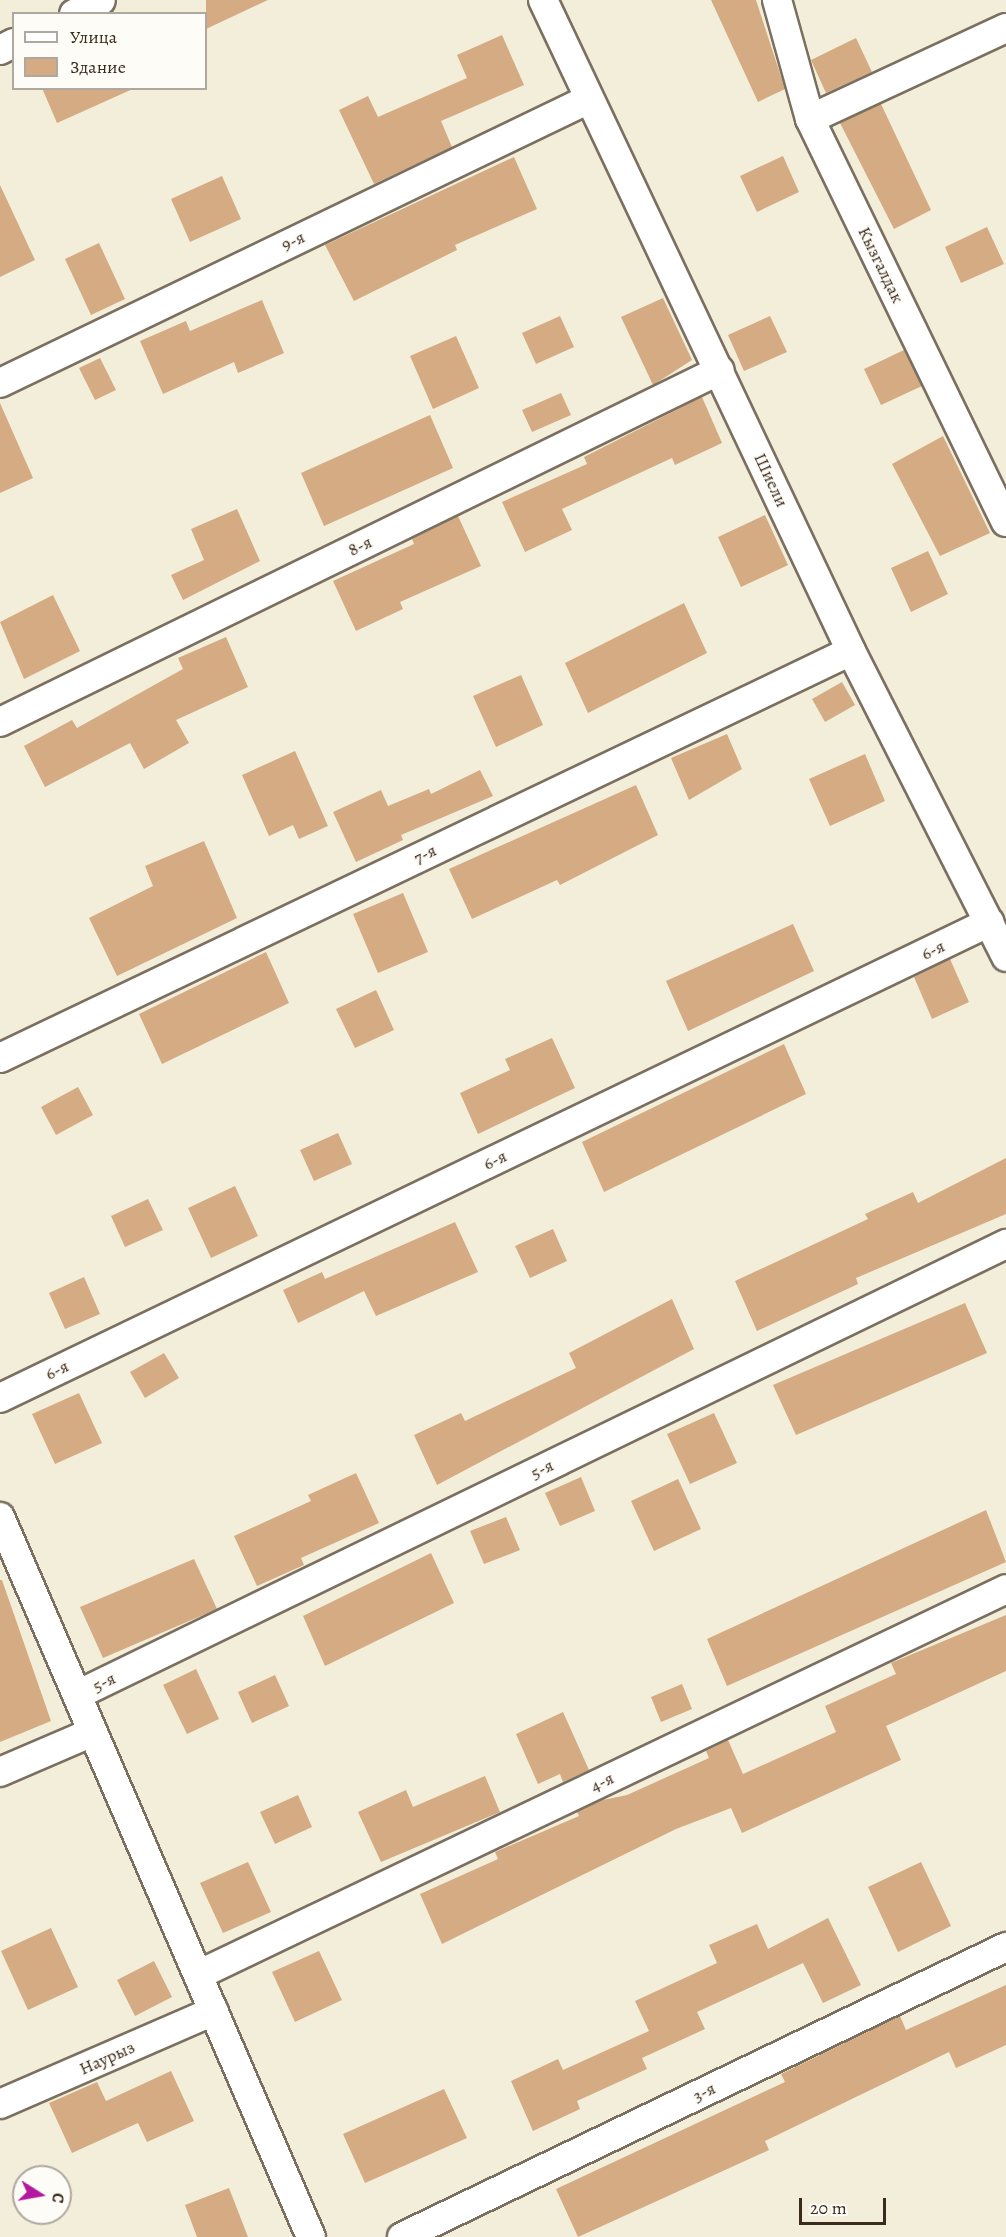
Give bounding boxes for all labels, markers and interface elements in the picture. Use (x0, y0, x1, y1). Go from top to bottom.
legend (12, 12, 207, 90)
text: Улица (70, 25, 117, 49)
text: Здание (70, 55, 126, 79)
street label: Кызгалдак (853, 223, 909, 307)
street label: 9-я (278, 226, 308, 256)
street label: Шиели (749, 449, 793, 511)
street label: 8-я (345, 531, 375, 561)
street label: 7-я (410, 839, 440, 869)
street label: 6-я (918, 935, 948, 965)
street label: 6-я (480, 1145, 510, 1175)
street label: 6-я (42, 1355, 72, 1385)
street label: 5-я (527, 1454, 557, 1484)
street label: 5-я (89, 1667, 119, 1697)
street label: 4-я (587, 1767, 617, 1797)
street label: Наурыз (76, 2036, 138, 2080)
street label: 3-я (689, 2077, 719, 2107)
north arrow (12, 2165, 72, 2225)
scale bar (802, 2186, 889, 2224)
text: С (46, 2191, 69, 2205)
text: 20 m (810, 2196, 847, 2220)

